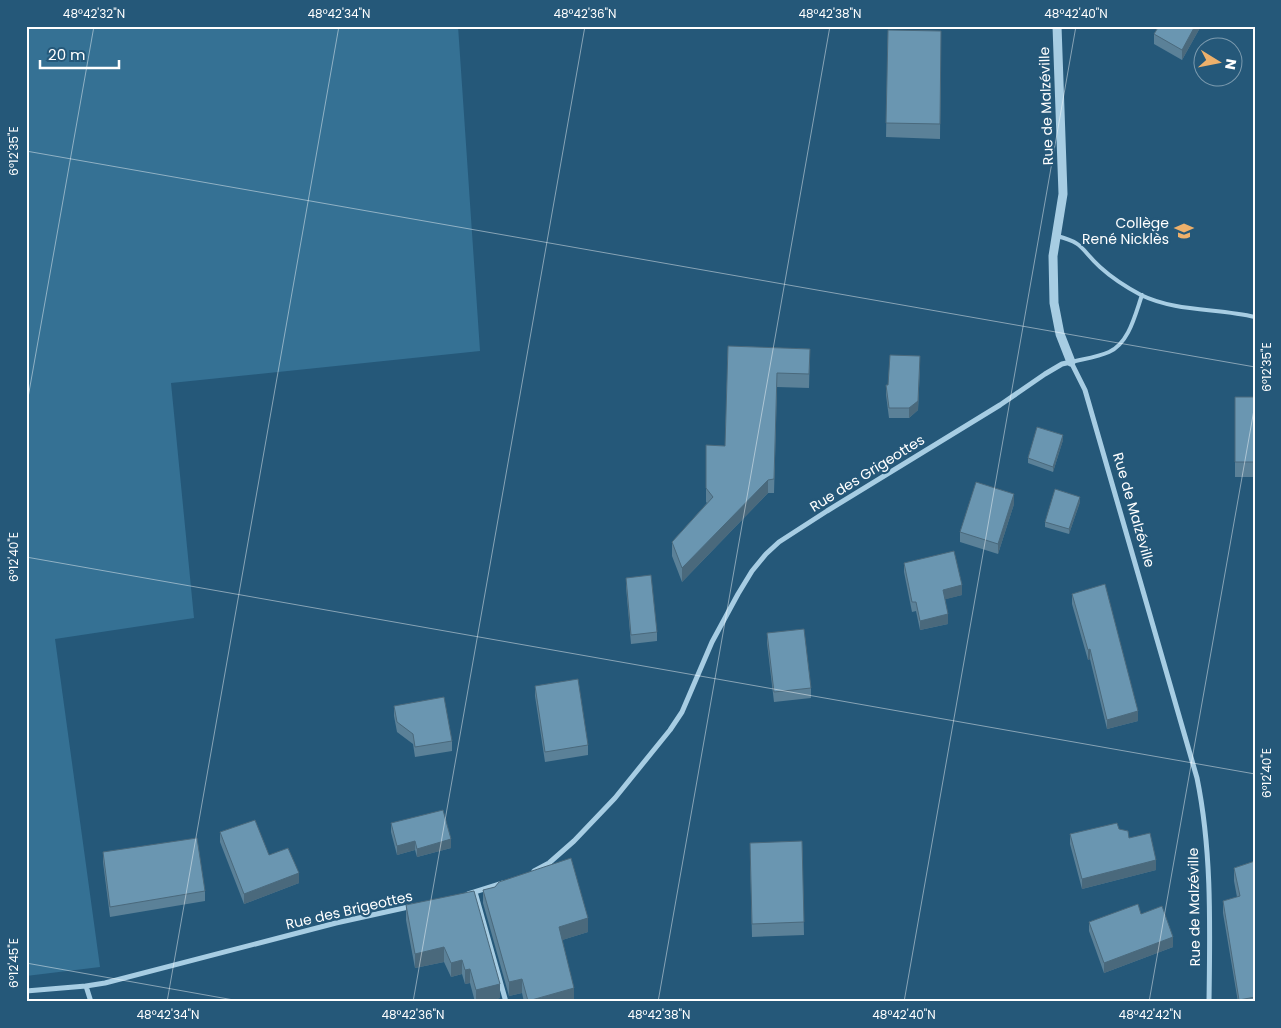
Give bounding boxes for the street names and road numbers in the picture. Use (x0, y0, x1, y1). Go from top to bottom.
street label: Rue de Malzéville (1034, 46, 1058, 166)
street label: Rue des Grigeottes (806, 430, 928, 516)
street label: Rue de Malzéville (1108, 450, 1160, 570)
street label: Rue de Malzéville (1183, 847, 1205, 966)
street label: Rue des Brigeottes (284, 886, 414, 934)

